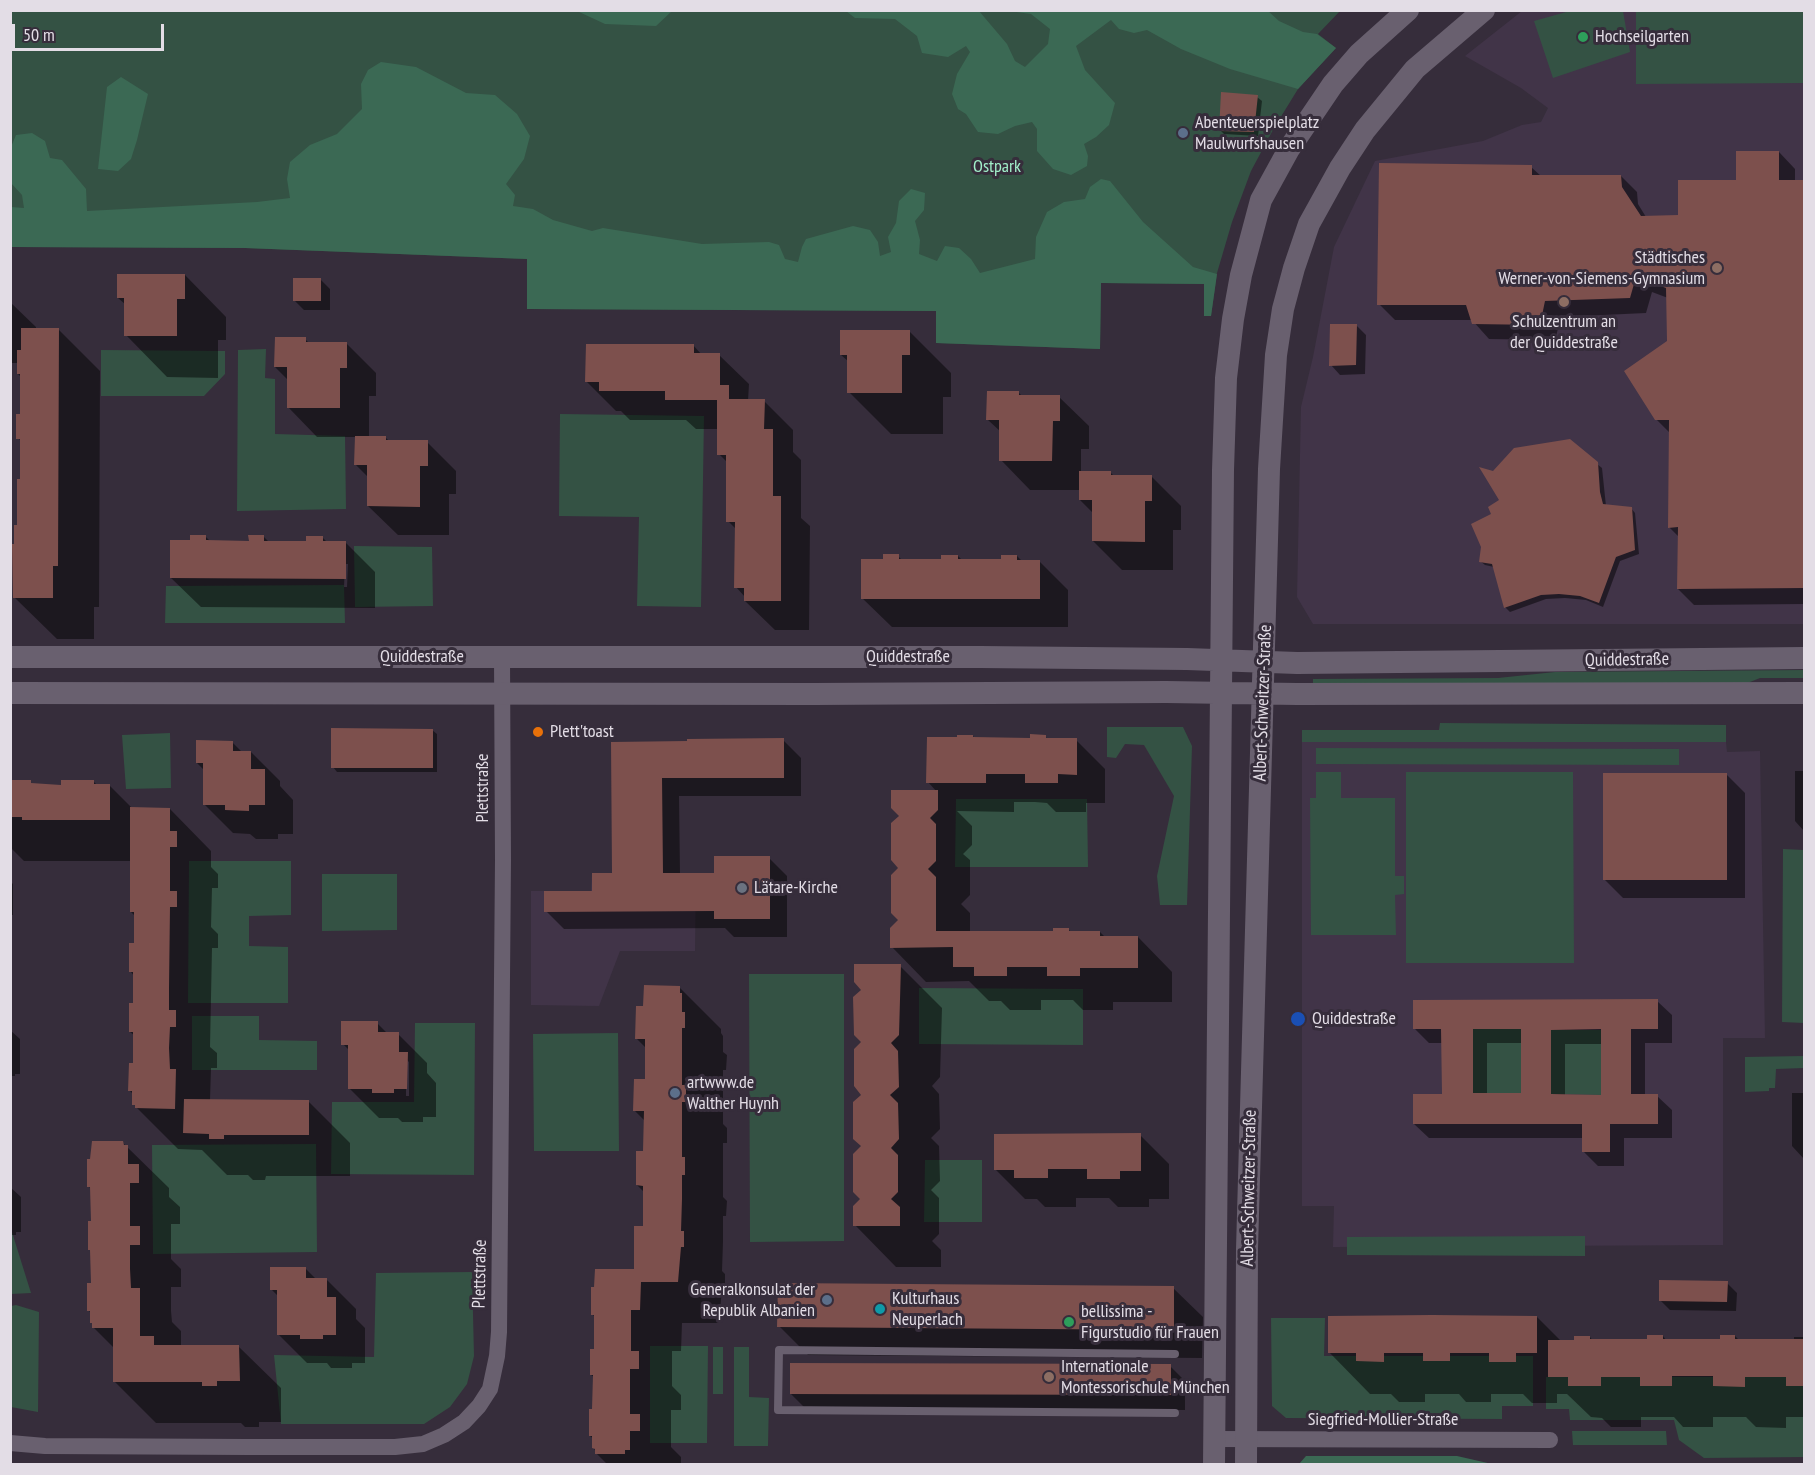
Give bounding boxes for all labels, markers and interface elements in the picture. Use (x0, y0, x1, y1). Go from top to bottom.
scale bar (15, 12, 166, 50)
text: 50 m (23, 23, 55, 46)
place label: Hochseilgarten (1595, 26, 1689, 48)
marker: Hochseilgarten (1576, 30, 1590, 44)
place label: Abenteuerspielplatz Maulwurfshausen (1195, 112, 1319, 154)
marker: Abenteuerspielplatz Maulwurfshausen (1176, 126, 1190, 140)
park label: Ostpark (973, 156, 1021, 178)
place label: Städtisches Werner-von-Siemens-Gymnasium (1498, 247, 1705, 290)
marker: Städtisches Werner-von-Siemens-Gymnasium (1710, 261, 1724, 275)
marker: Schulzentrum an der Quiddestraße (1557, 295, 1571, 309)
place label: Schulzentrum an der Quiddestraße (1510, 311, 1618, 354)
street label: Albert-Schweitzer-Straße (1249, 624, 1277, 782)
street label: Quiddestraße (380, 646, 464, 668)
street label: Quiddestraße (866, 646, 950, 668)
street label: Quiddestraße (1585, 648, 1669, 672)
place label: Plett'toast (550, 721, 614, 743)
marker: Plett'toast (531, 725, 545, 739)
street label: Plettstraße (472, 753, 494, 823)
place label: Lätare-Kirche (754, 877, 838, 899)
marker: Lätare-Kirche (735, 881, 749, 895)
place label: Quiddestraße (1312, 1008, 1396, 1030)
marker: Quiddestraße (1289, 1010, 1307, 1028)
place label: artwww.de Walther Huynh (687, 1072, 779, 1114)
marker: artwww.de Walther Huynh (668, 1086, 682, 1100)
street label: Albert-Schweitzer-Straße (1237, 1109, 1261, 1267)
street label: Plettstraße (469, 1239, 491, 1309)
place label: Generalkonsulat der Republik Albanien (690, 1279, 815, 1322)
place label: Kulturhaus Neuperlach (892, 1288, 963, 1330)
marker: Generalkonsulat der Republik Albanien (820, 1293, 834, 1307)
place label: bellissima - Figurstudio für Frauen (1081, 1301, 1219, 1344)
marker: Kulturhaus Neuperlach (873, 1302, 887, 1316)
marker: bellissima - Figurstudio für Frauen (1062, 1315, 1076, 1329)
place label: Internationale Montessorischule München (1061, 1356, 1230, 1398)
marker: Internationale Montessorischule München (1042, 1370, 1056, 1384)
street label: Siegfried-Mollier-Straße (1308, 1409, 1458, 1431)

